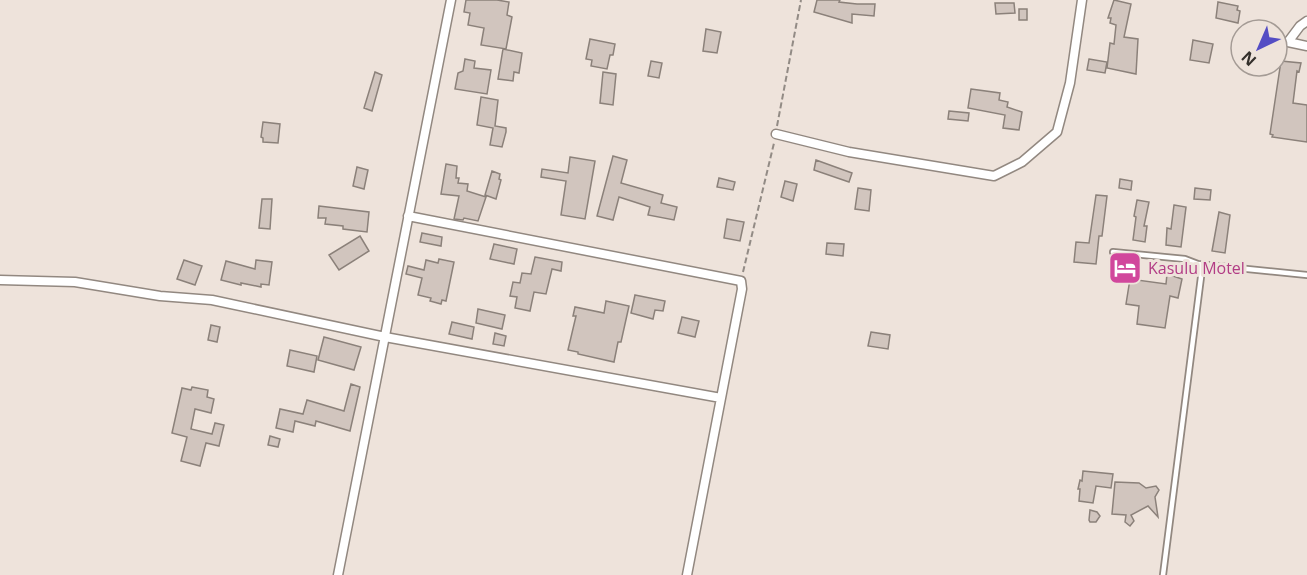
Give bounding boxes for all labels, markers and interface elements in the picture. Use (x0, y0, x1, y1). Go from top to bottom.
north arrow (1229, 18, 1289, 78)
text: N (1236, 46, 1261, 71)
hotel icon: Kasulu Motel (1107, 250, 1143, 286)
place label: Kasulu Motel (1148, 257, 1245, 279)

